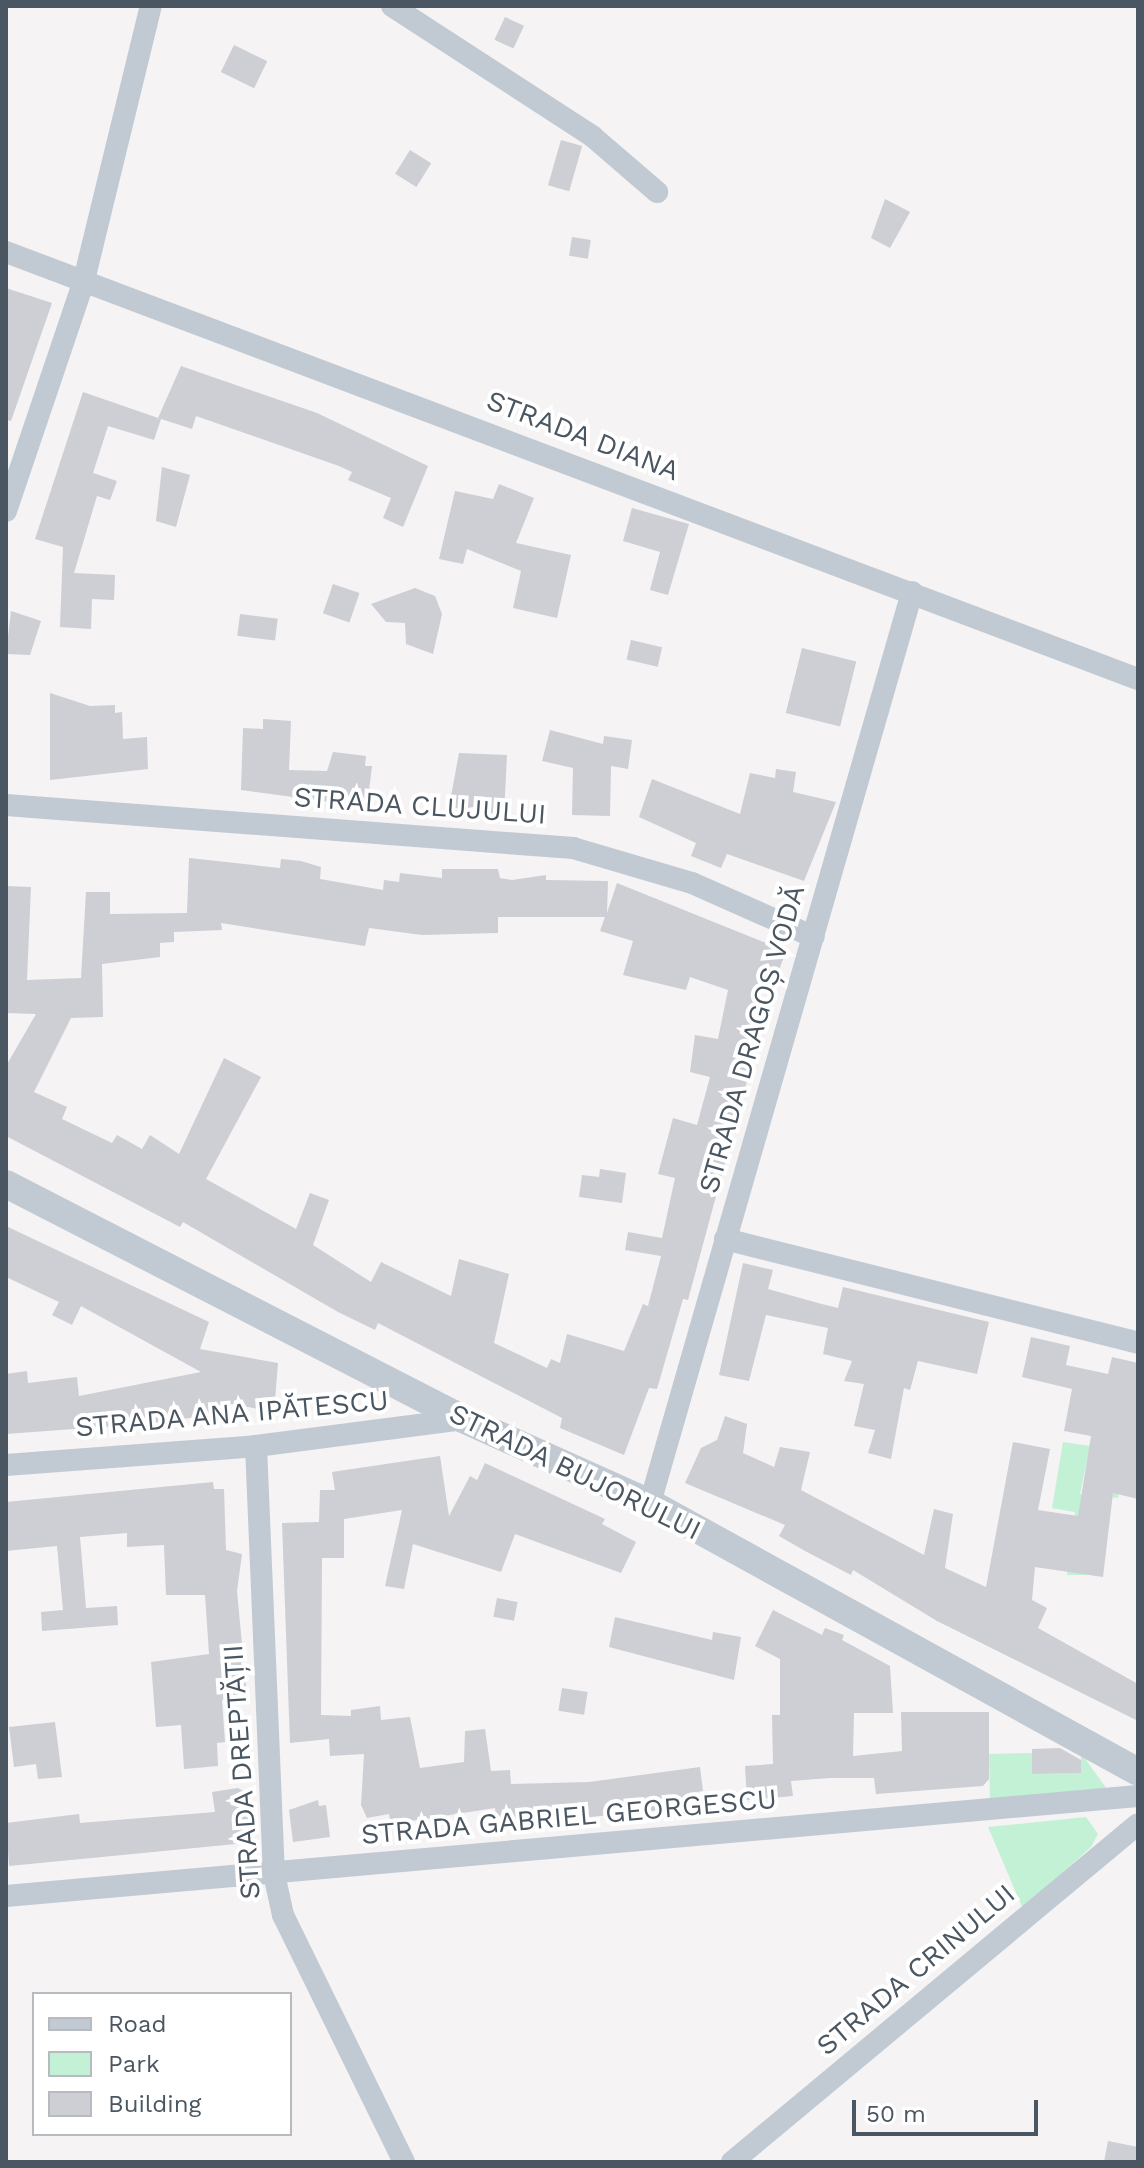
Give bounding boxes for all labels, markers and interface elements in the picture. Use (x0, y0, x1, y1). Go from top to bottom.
street label: STRADA DIANA (481, 384, 685, 488)
street label: STRADA CLUJULUI (292, 780, 548, 832)
street label: STRADA DRAGOȘ VODĂ (692, 880, 812, 1198)
street label: STRADA ANA IPĂTESCU (72, 1383, 392, 1445)
street label: STRADA BUJORULUI (443, 1396, 707, 1548)
street label: STRADA DREPTĂȚII (216, 1643, 268, 1901)
street label: STRADA GABRIEL GEORGESCU (359, 1782, 779, 1852)
street label: STRADA CRINULUI (810, 1877, 1022, 2063)
legend (32, 1992, 292, 2136)
text: Road (108, 2010, 167, 2038)
text: Park (108, 2050, 160, 2078)
scale bar (856, 2084, 1042, 2134)
text: Building (108, 2090, 201, 2118)
text: 50 m (866, 2100, 926, 2128)

